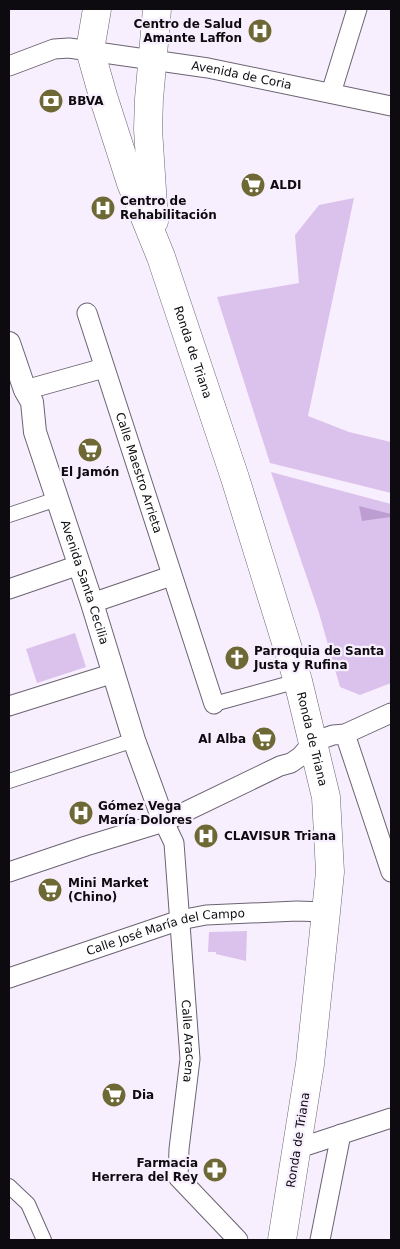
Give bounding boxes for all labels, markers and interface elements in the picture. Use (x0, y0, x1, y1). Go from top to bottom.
place label: Centro de Salud Amante Laffon (134, 17, 242, 45)
hospital icon: Centro de Salud Amante Laffon (247, 18, 273, 44)
street label: Avenida de Coria (191, 59, 293, 92)
bank icon: BBVA (38, 88, 64, 114)
place label: BBVA (68, 94, 104, 108)
supermarket icon: ALDI (240, 172, 266, 198)
place label: ALDI (270, 178, 301, 192)
place label: Centro de Rehabilitación (120, 194, 217, 222)
hospital icon: Centro de Rehabilitación (90, 195, 116, 221)
street label: Ronda de Triana (171, 304, 215, 400)
street label: Calle Maestro Arrieta (113, 411, 165, 535)
supermarket icon: El Jamón (77, 437, 103, 463)
place label: El Jamón (61, 465, 119, 479)
street label: Avenida Santa Cecilia (58, 518, 111, 646)
place label: Parroquia de Santa Justa y Rufina (253, 644, 384, 672)
church icon: Parroquia de Santa Justa y Rufina (224, 645, 250, 671)
street label: Ronda de Triana (294, 690, 330, 788)
supermarket icon: Al Alba (251, 726, 277, 752)
place label: Al Alba (198, 732, 246, 746)
place label: Gómez Vega María Dolores (98, 799, 192, 827)
hospital icon: Gómez Vega María Dolores (68, 800, 94, 826)
hospital icon: CLAVISUR Triana (193, 823, 219, 849)
place label: CLAVISUR Triana (224, 829, 336, 843)
place label: Mini Market (Chino) (68, 876, 149, 904)
supermarket icon: Mini Market (Chino) (37, 877, 63, 903)
street label: Calle José María del Campo (84, 906, 245, 958)
street label: Calle Aracena (179, 999, 197, 1083)
supermarket icon: Dia (101, 1082, 127, 1108)
place label: Dia (132, 1088, 154, 1102)
street label: Ronda de Triana (284, 1091, 312, 1189)
place label: Farmacia Herrera del Rey (91, 1156, 198, 1184)
pharmacy icon: Farmacia Herrera del Rey (202, 1157, 228, 1183)

